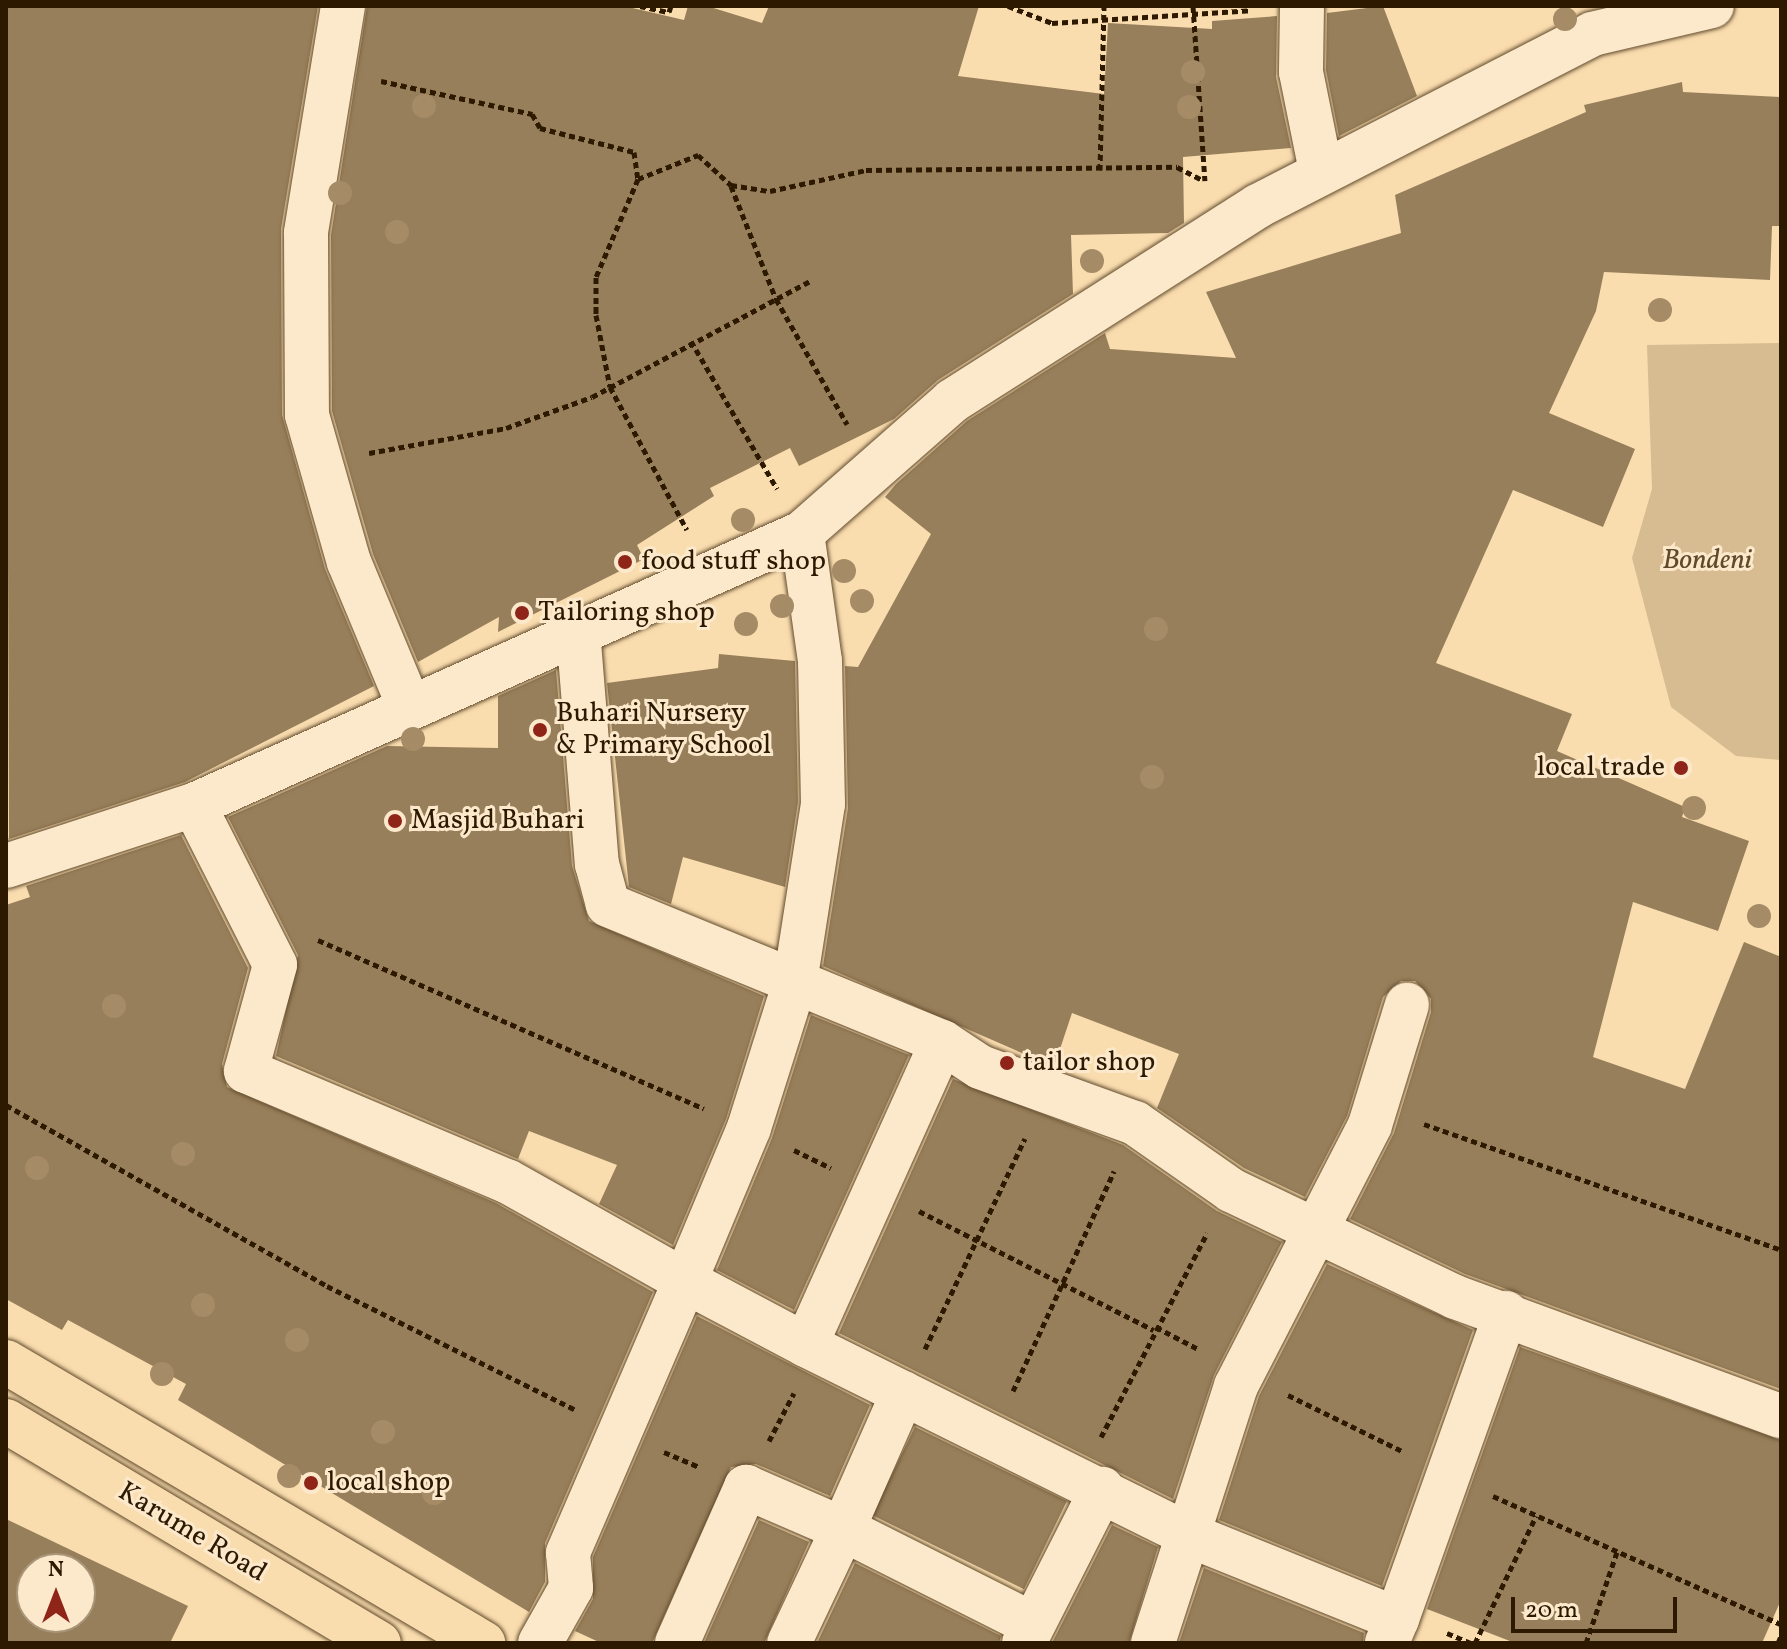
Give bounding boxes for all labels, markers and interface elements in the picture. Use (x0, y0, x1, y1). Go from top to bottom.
park label: Bondeni (1662, 544, 1752, 578)
place label: food stuff shop (641, 545, 823, 579)
marker: food stuff shop (616, 553, 634, 571)
place label: Tailoring shop (538, 596, 715, 630)
marker: Tailoring shop (513, 604, 531, 622)
place label: Buhari Nursery & Primary School (556, 697, 772, 763)
marker: Buhari Nursery & Primary School (531, 721, 549, 739)
place label: local trade (1537, 751, 1665, 785)
marker: local trade (1672, 759, 1690, 777)
place label: Masjid Buhari (411, 804, 585, 838)
marker: Masjid Buhari (386, 812, 404, 830)
place label: tailor shop (1023, 1046, 1155, 1080)
marker: tailor shop (998, 1054, 1016, 1072)
place label: local shop (327, 1466, 450, 1500)
marker: local shop (302, 1474, 320, 1492)
street label: Karume Road (112, 1476, 272, 1590)
north arrow (16, 1553, 96, 1633)
text: N (48, 1555, 64, 1586)
scale bar (1515, 1581, 1681, 1631)
text: 20 m (1525, 1594, 1578, 1628)

